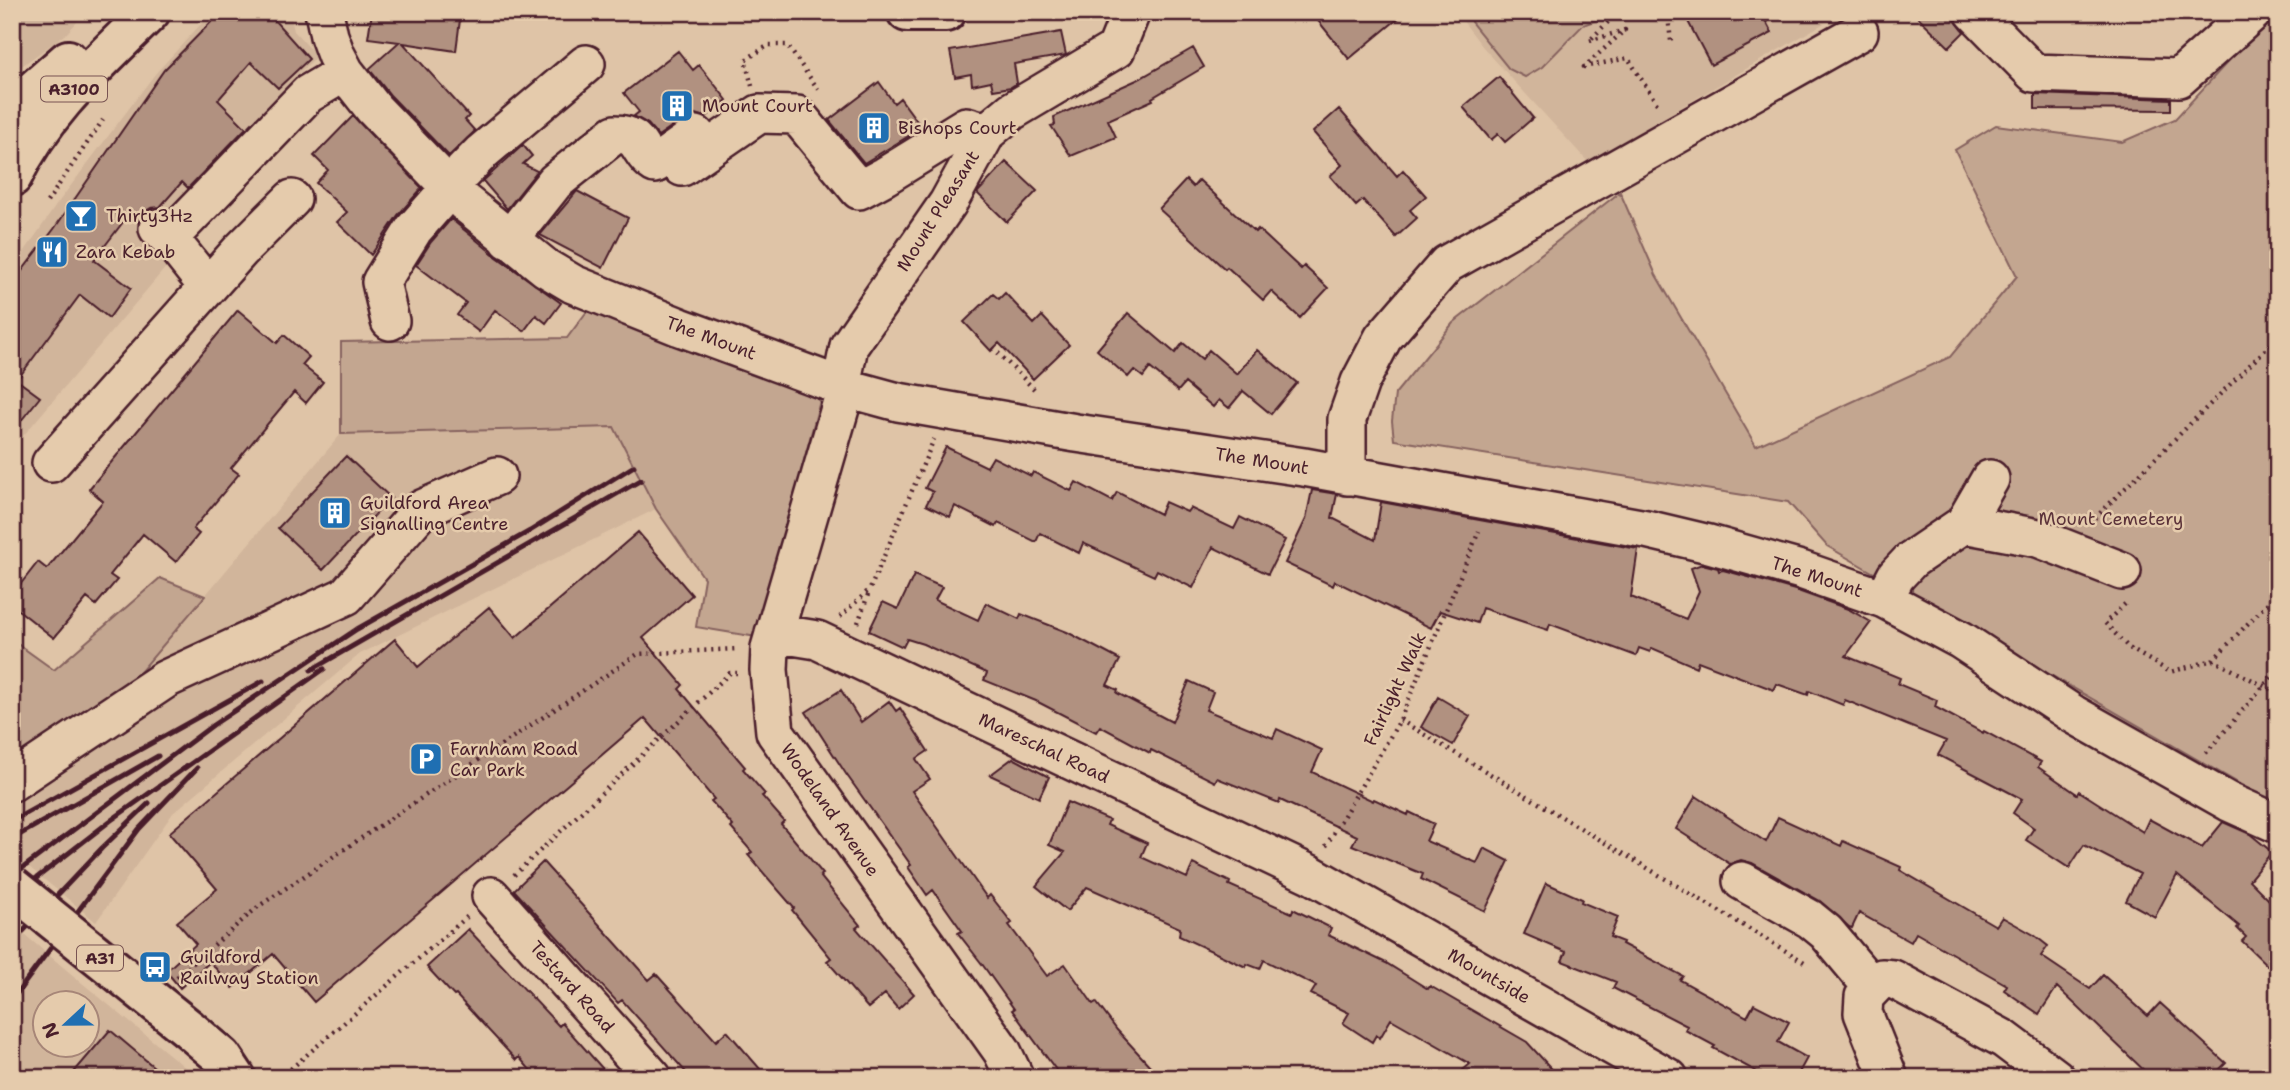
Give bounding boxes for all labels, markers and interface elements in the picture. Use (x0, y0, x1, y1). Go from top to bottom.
road number: A3100 (41, 76, 107, 102)
building icon: Mount Court (658, 87, 696, 125)
place label: Mount Court (702, 94, 813, 118)
building icon: Bishops Court (855, 109, 893, 147)
place label: Bishops Court (898, 116, 1017, 140)
street label: Mount Pleasant (891, 146, 985, 276)
bar icon: Thirty3Hz (62, 197, 100, 235)
place label: Thirty3Hz (106, 204, 193, 228)
restaurant icon: Zara Kebab (33, 233, 71, 271)
place label: Zara Kebab (76, 240, 175, 264)
street label: The Mount (662, 311, 760, 366)
street label: The Mount (1213, 442, 1311, 480)
place label: Guildford Area Signalling Centre (360, 491, 508, 536)
building icon: Guildford Area Signalling Centre (316, 494, 354, 532)
park label: Mount Cemetery (2039, 507, 2183, 531)
street label: The Mount (1768, 551, 1866, 603)
street label: Fairlight Walk (1358, 628, 1432, 750)
street label: Mareschal Road (975, 707, 1113, 789)
place label: Farnham Road Car Park (450, 737, 578, 782)
street label: Wodeland Avenue (775, 739, 885, 881)
parking icon: Farnham Road Car Park (407, 740, 445, 778)
street label: Testard Road (524, 936, 620, 1038)
street label: Mountside (1443, 943, 1535, 1009)
place label: Guildford Railway Station (180, 945, 318, 990)
road number: A31 (77, 946, 123, 970)
bus stop icon: Guildford Railway Station (136, 948, 174, 986)
north arrow (32, 988, 102, 1058)
text: N (36, 1019, 65, 1042)

